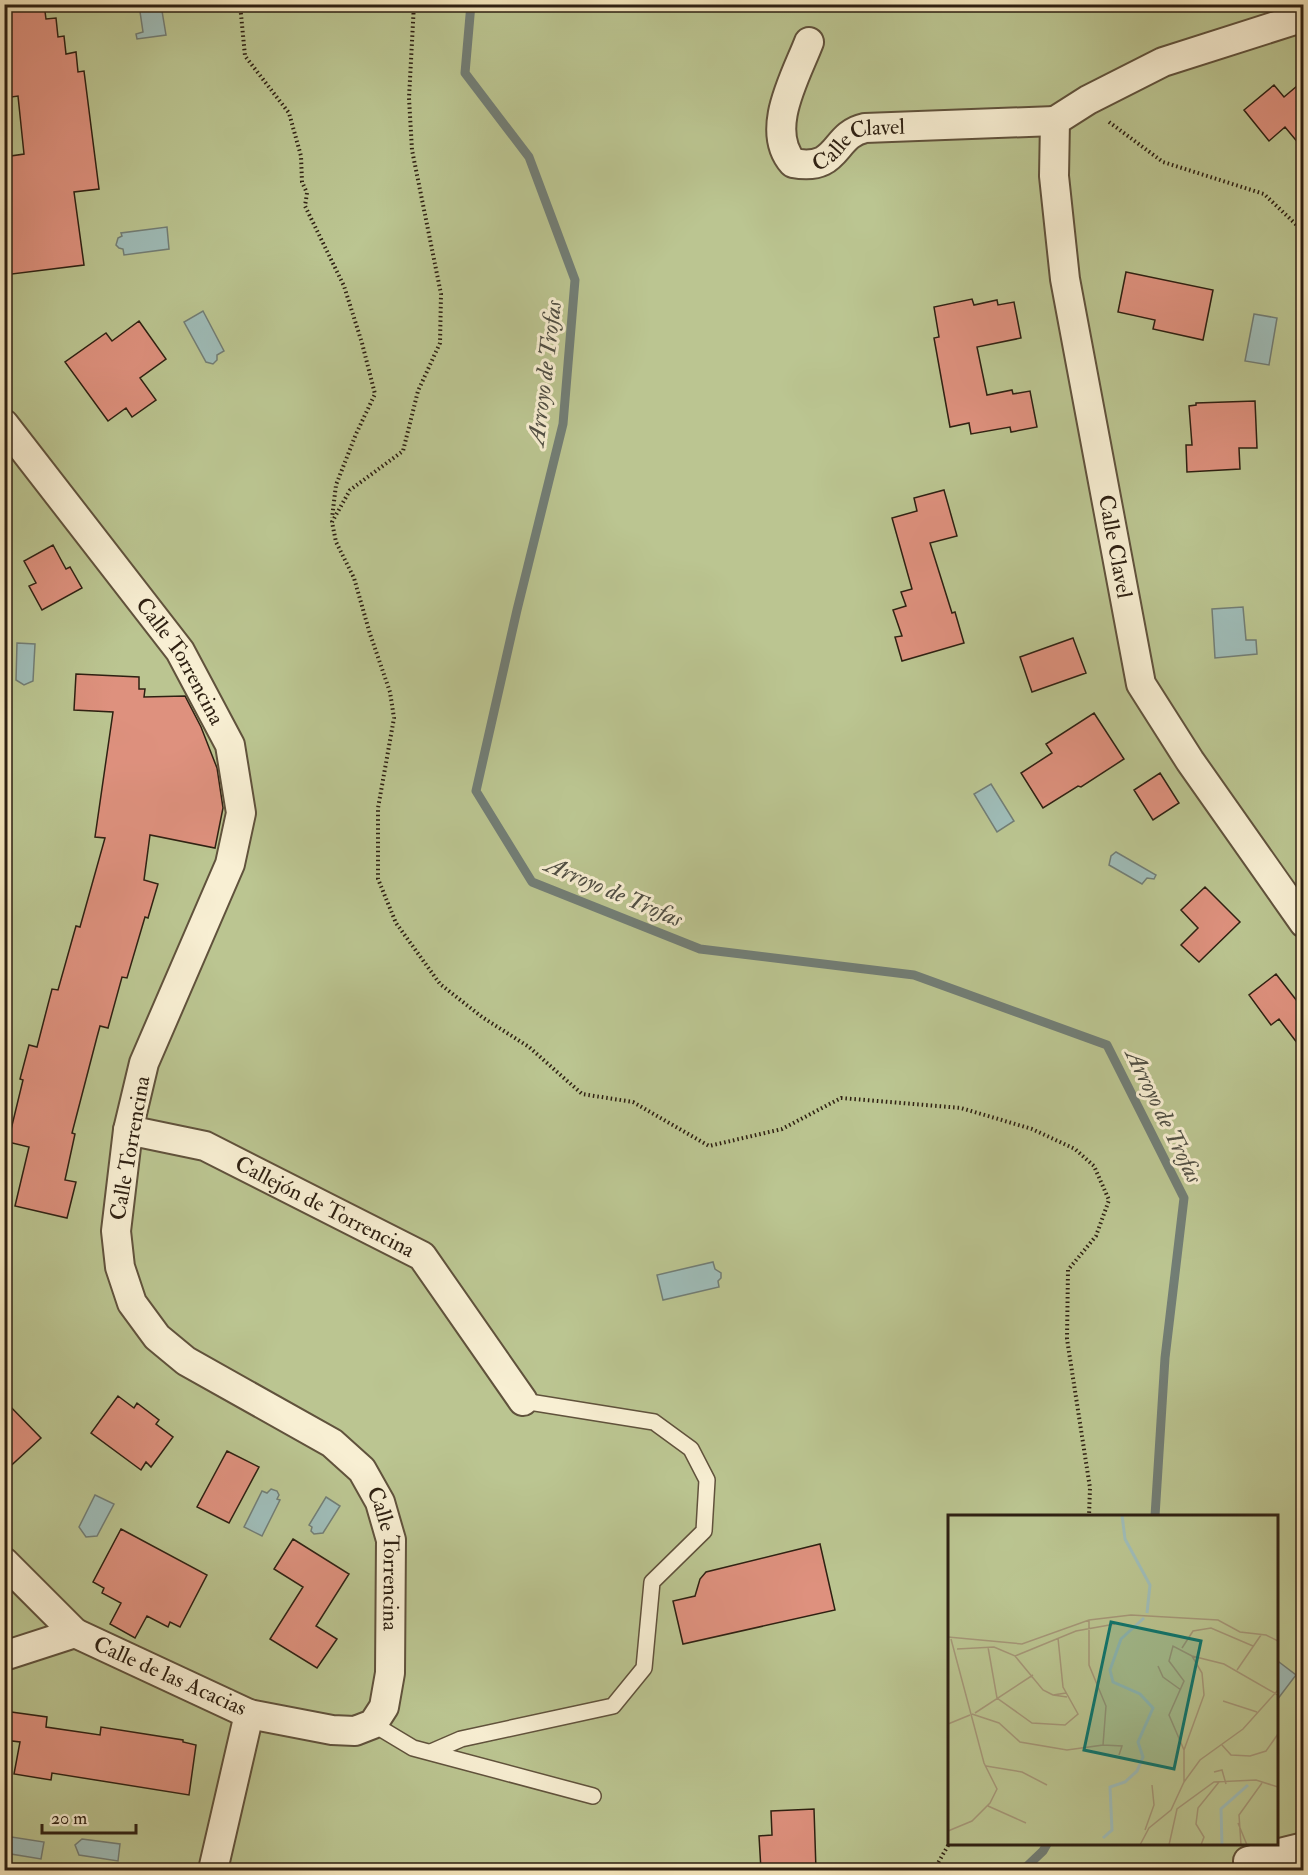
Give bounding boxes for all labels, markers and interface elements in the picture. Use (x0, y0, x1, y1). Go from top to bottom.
street label: Calle Clavel (808, 113, 906, 178)
water label: Arroyo de Trofas (520, 298, 569, 450)
street label: Calle Clavel (1092, 492, 1139, 601)
street label: Calle Torrencina (130, 592, 231, 731)
water label: Arroyo de Trofas (538, 848, 688, 935)
water label: Arroyo de Trofas (1117, 1041, 1210, 1189)
street label: Calle Torrencina (104, 1073, 157, 1222)
street label: Callejón de Torrencina (230, 1150, 420, 1264)
street label: Calle Torrencina (360, 1481, 405, 1632)
inset map (948, 1515, 1278, 1845)
street label: Calle de las Acacias (89, 1630, 251, 1722)
scale bar (42, 1797, 136, 1835)
text: 20 m (51, 1807, 87, 1830)

